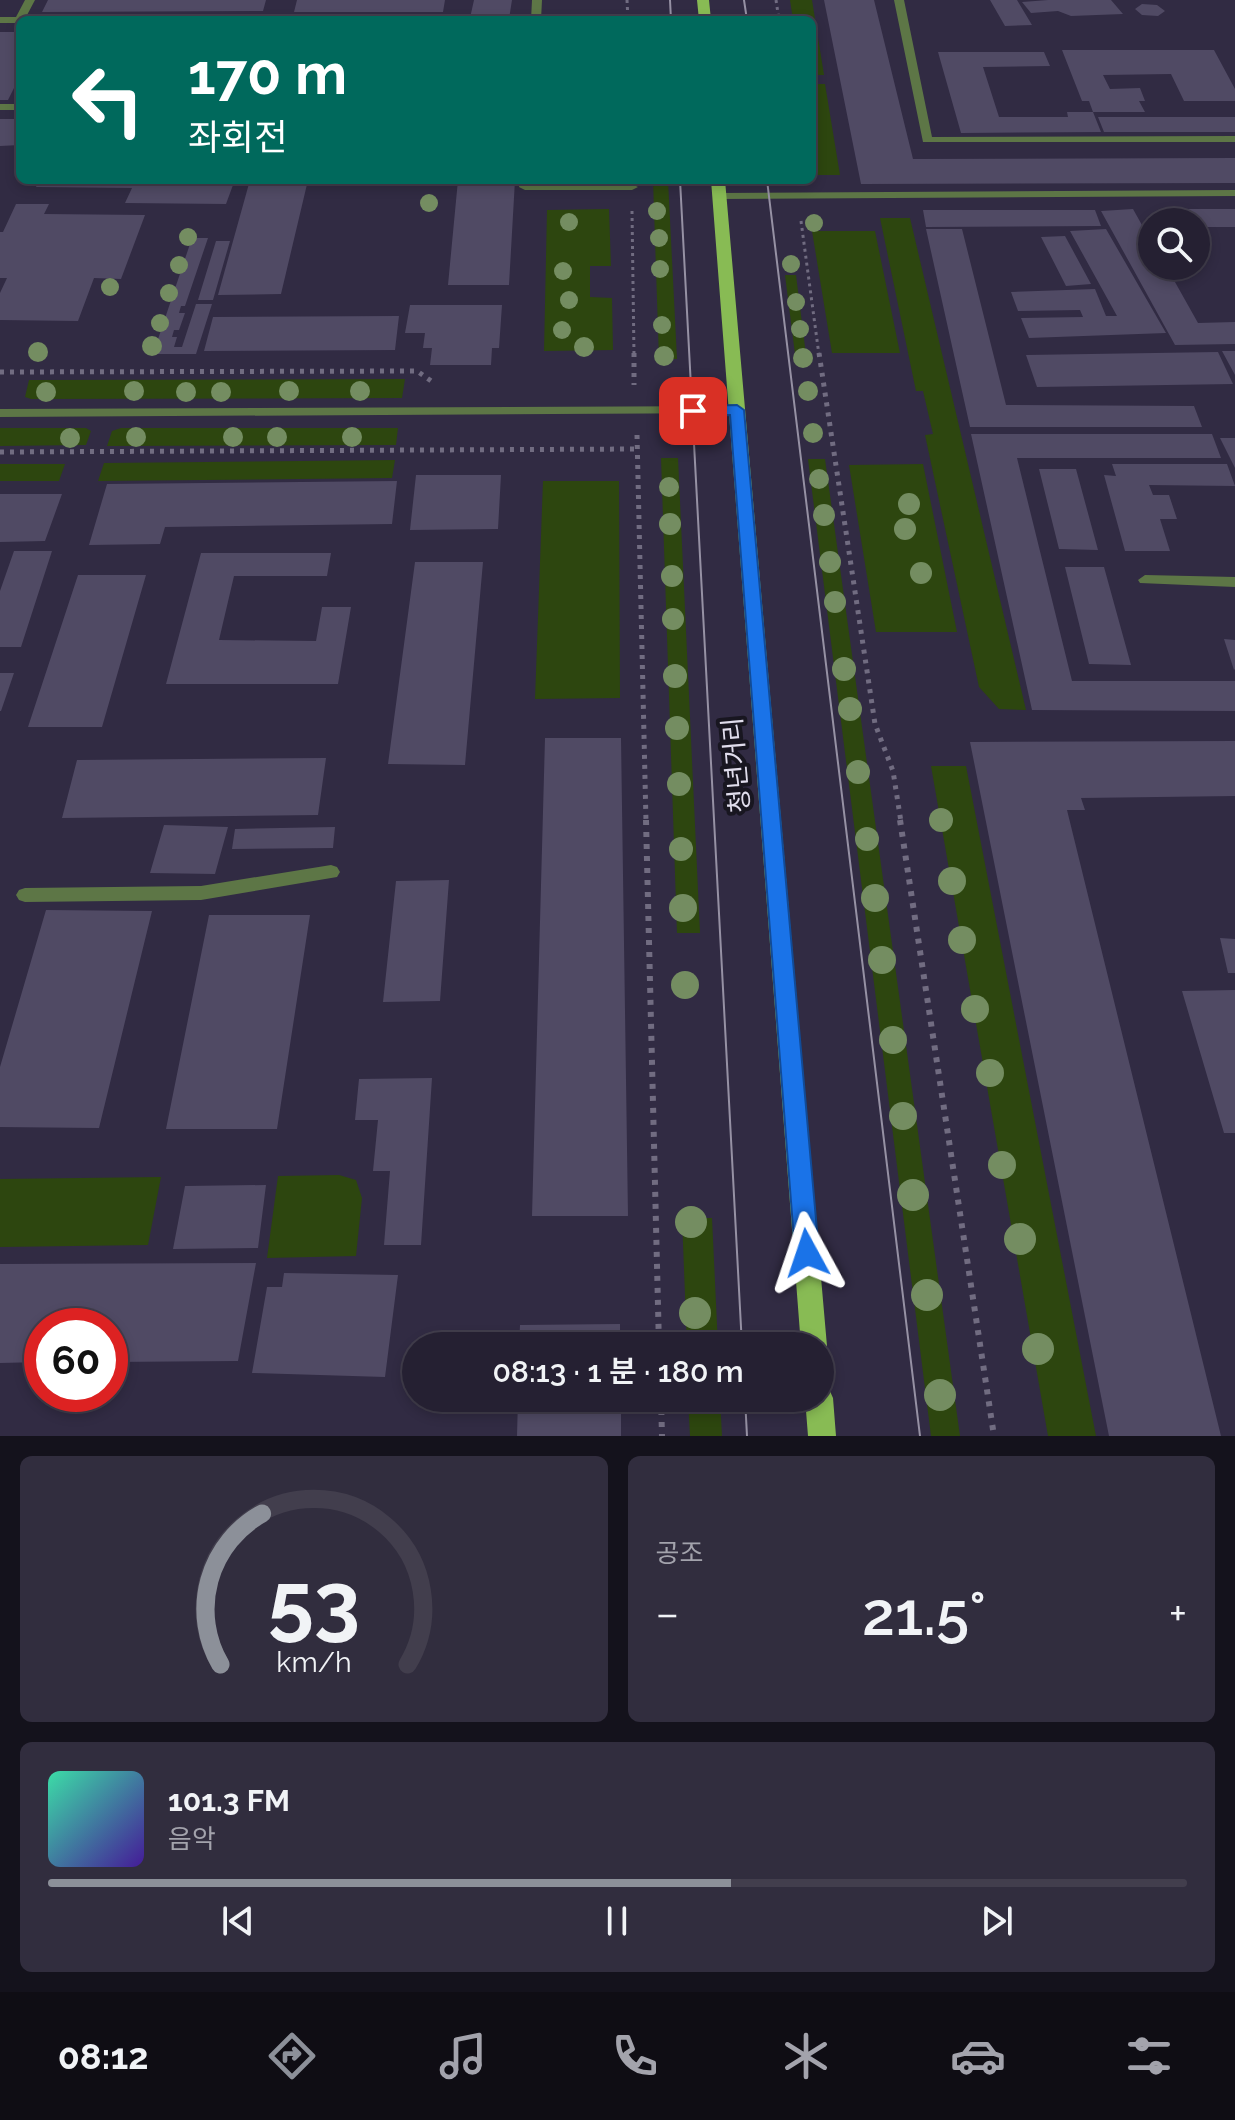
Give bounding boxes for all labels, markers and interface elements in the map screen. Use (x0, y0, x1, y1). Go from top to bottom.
text: 170 m (188, 41, 347, 107)
icon: left (56, 48, 160, 152)
text: 좌회전 (188, 116, 287, 158)
map controls (1138, 208, 1210, 280)
button: search (1138, 208, 1210, 280)
pin (659, 377, 727, 445)
icon: arrive (671, 389, 715, 433)
street label: 청년거리 (717, 716, 755, 814)
position arrow (765, 1211, 849, 1295)
speed limit sign: 60 (24, 1308, 128, 1412)
text: 08:13 · 1 분 · 180 m (492, 1354, 744, 1389)
text: 공조 (656, 1538, 703, 1568)
text: 53 (267, 1553, 360, 1650)
text: 21.5° (862, 1579, 986, 1649)
text: − (656, 1588, 679, 1639)
text: + (1169, 1588, 1187, 1639)
text: km/h (276, 1645, 351, 1679)
text: 101.3 FM (168, 1783, 290, 1818)
text: 음악 (168, 1824, 216, 1854)
icon: previous (216, 1899, 260, 1943)
icon: pause (595, 1899, 639, 1943)
icon: next (975, 1899, 1019, 1943)
icon: directions (264, 2028, 320, 2084)
icon: music (435, 2028, 491, 2084)
icon: phone (607, 2028, 663, 2084)
icon: climate (778, 2028, 834, 2084)
icon: car (950, 2028, 1006, 2084)
icon: filters (1121, 2028, 1177, 2084)
text: 08:12 (58, 2035, 149, 2077)

